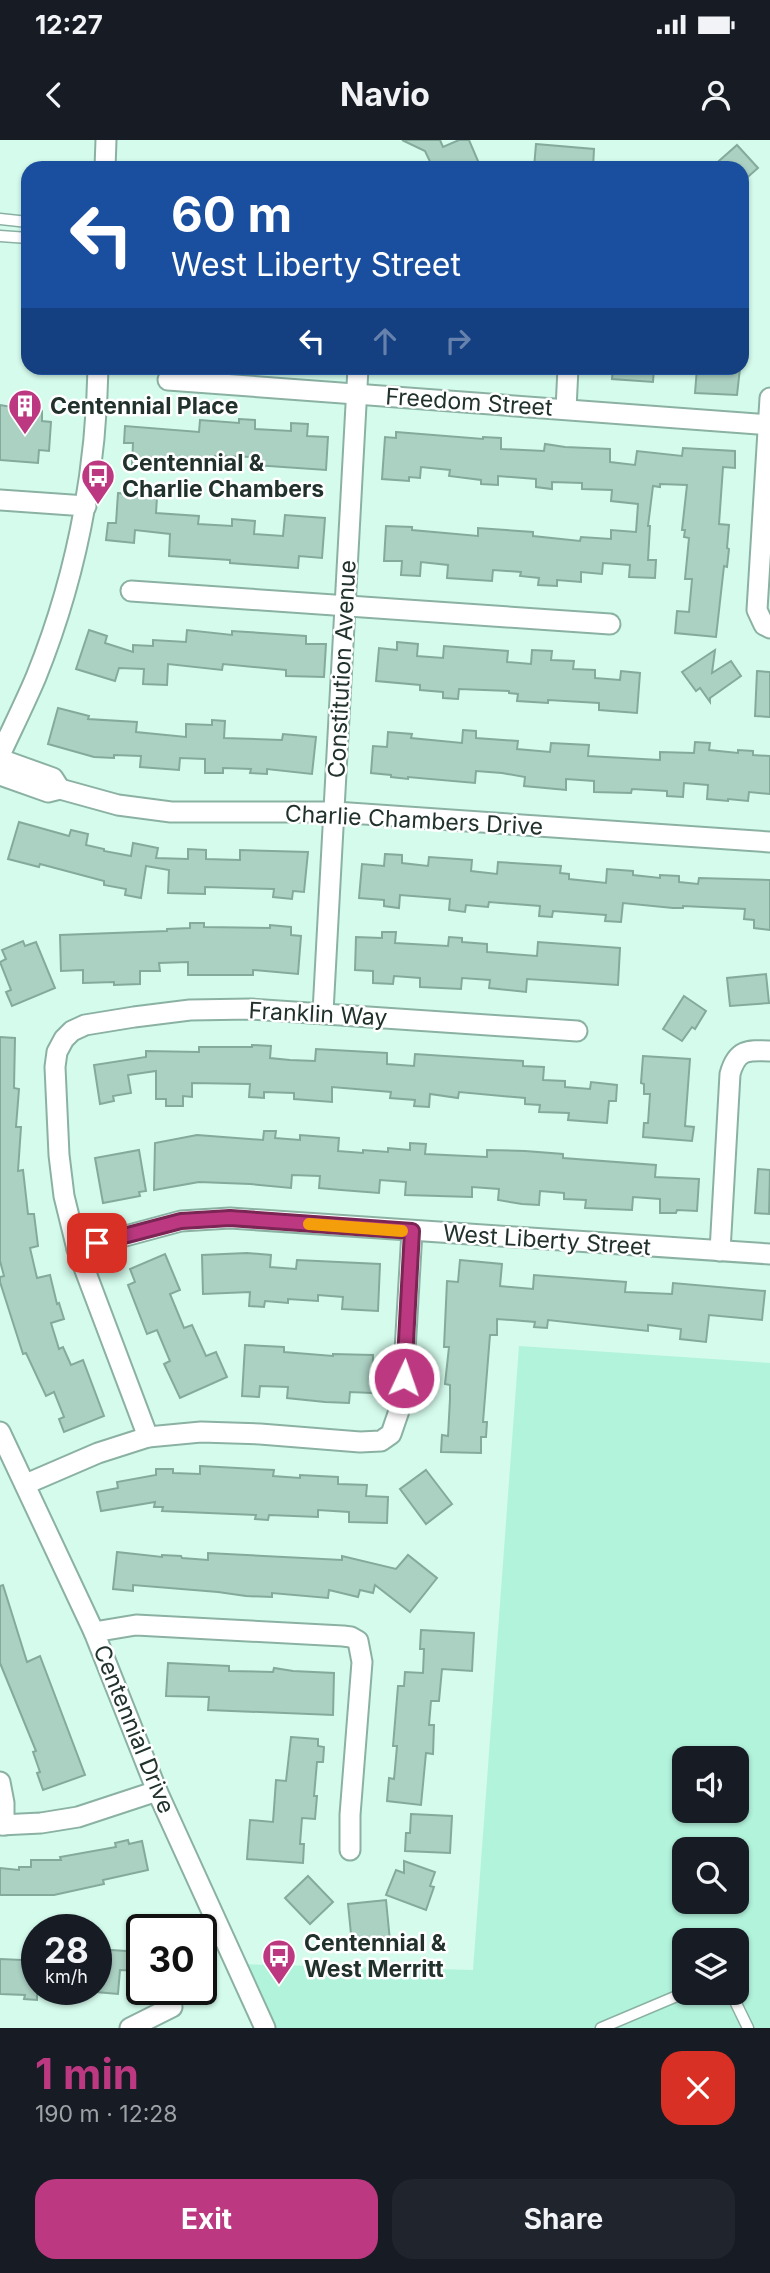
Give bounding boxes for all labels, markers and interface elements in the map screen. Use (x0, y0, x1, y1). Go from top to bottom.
text: 12:27 (35, 9, 103, 40)
text: Navio (340, 75, 430, 114)
icon: back (35, 76, 73, 114)
icon: person (697, 76, 735, 114)
text: 60 m (171, 185, 292, 244)
icon: left (56, 189, 147, 280)
text: West Liberty Street (171, 245, 461, 284)
icon: left (293, 322, 331, 360)
icon: ahead (366, 322, 404, 360)
icon: right (439, 322, 477, 360)
street label: Freedom Street (385, 382, 554, 422)
building icon: Centennial Place (6, 387, 44, 436)
place label: Centennial Place (50, 392, 239, 420)
place label: Centennial & Charlie Chambers (122, 449, 324, 503)
bus stop icon: Centennial & Charlie Chambers (79, 457, 117, 506)
street label: Constitution Avenue (322, 559, 362, 779)
street label: Charlie Chambers Drive (284, 799, 544, 841)
street label: Franklin Way (248, 996, 388, 1032)
pin (67, 1213, 127, 1273)
street label: West Liberty Street (442, 1219, 652, 1261)
icon: arrive (78, 1224, 116, 1262)
position arrow (367, 1341, 441, 1415)
street label: Centennial Drive (87, 1641, 181, 1817)
map controls (672, 1746, 749, 2005)
button: sound (672, 1746, 749, 1823)
button: search (672, 1837, 749, 1914)
speed limit sign: 30 (126, 1914, 217, 2005)
button: layers (672, 1928, 749, 2005)
text: 28 (44, 1929, 89, 1971)
place label: Centennial & West Merritt (304, 1929, 447, 1983)
bus stop icon: Centennial & West Merritt (260, 1937, 298, 1986)
text: km/h (45, 1966, 88, 1987)
text: 1 min (35, 2048, 139, 2099)
button: close (661, 2051, 735, 2125)
text: 190 m · 12:28 (35, 2100, 178, 2128)
button: Exit (35, 2179, 378, 2259)
button: Share (392, 2179, 735, 2259)

